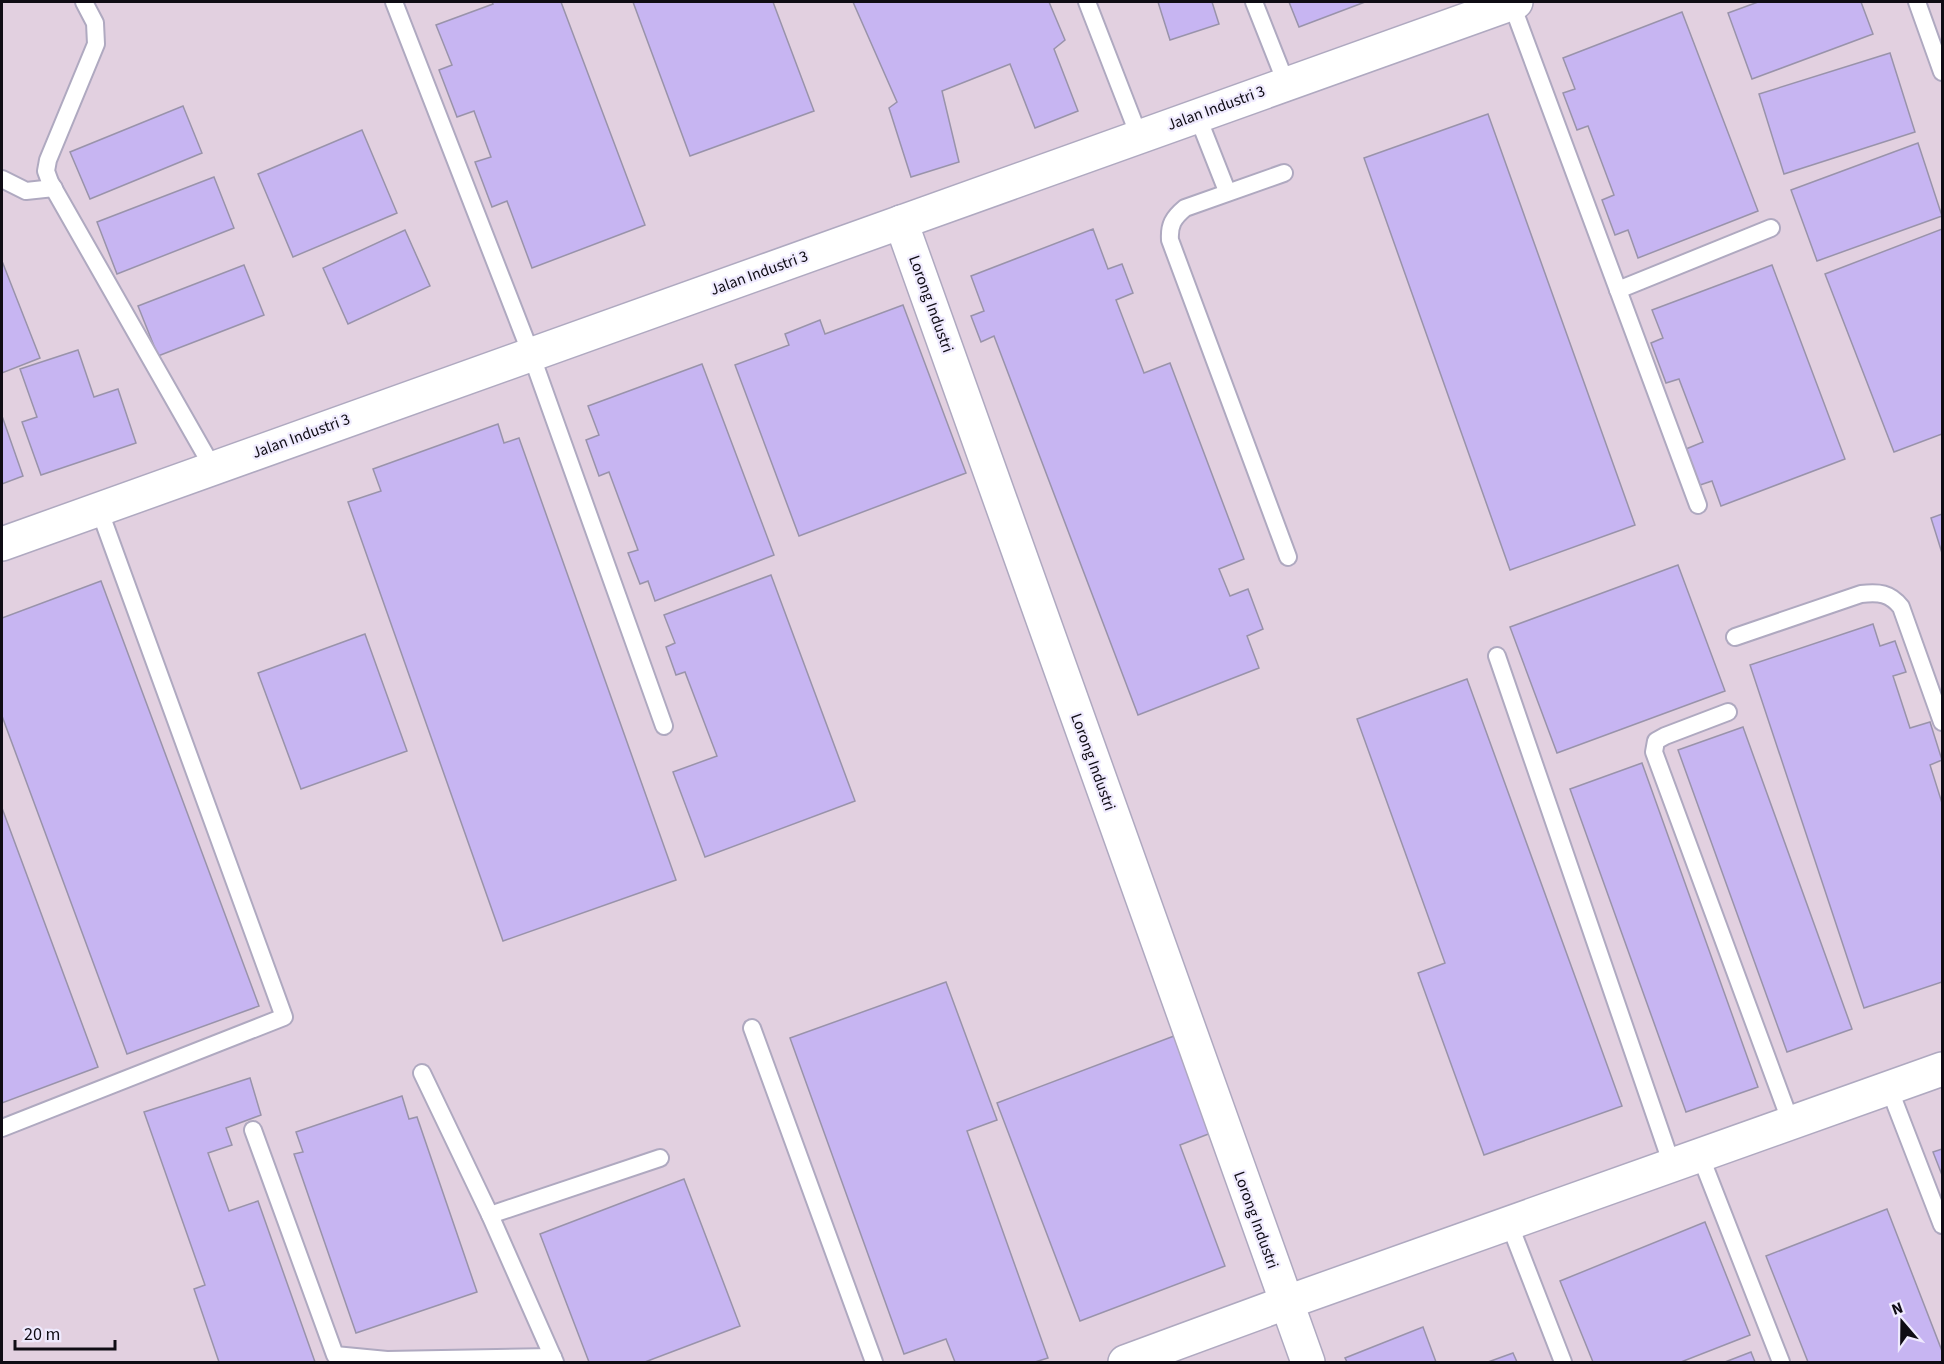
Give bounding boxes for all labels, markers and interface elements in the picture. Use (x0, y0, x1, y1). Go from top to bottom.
street label: Jalan Industri 3 (1164, 80, 1268, 136)
street label: Jalan Industri 3 (707, 245, 811, 301)
street label: Lorong Industri (903, 252, 959, 356)
street label: Jalan Industri 3 (249, 408, 353, 464)
street label: Lorong Industri (1065, 710, 1121, 814)
street label: Lorong Industri (1228, 1168, 1284, 1272)
north arrow (1872, 1292, 1932, 1352)
text: N (1888, 1297, 1906, 1321)
scale bar (15, 1313, 116, 1351)
text: 20 m (24, 1322, 60, 1347)

